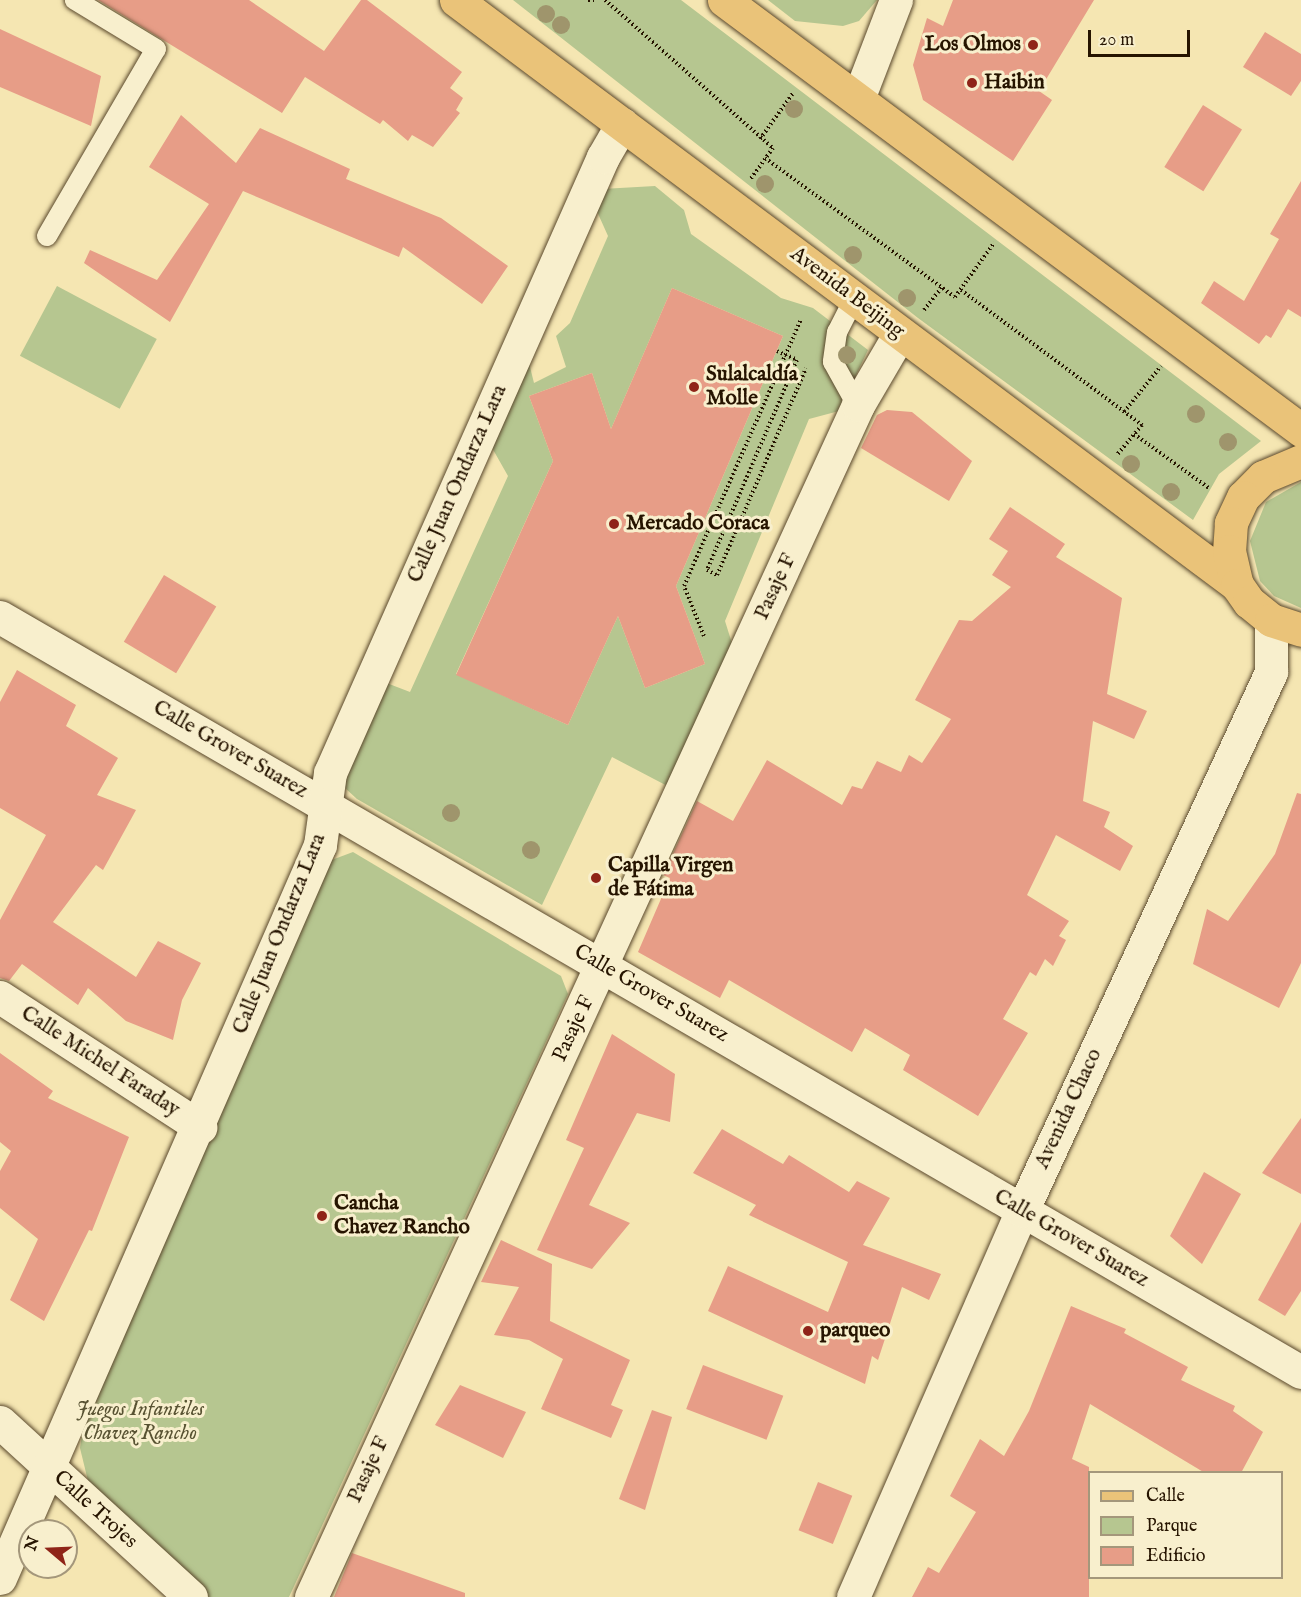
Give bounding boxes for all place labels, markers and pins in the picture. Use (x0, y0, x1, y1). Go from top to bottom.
place label: Los Olmos (925, 32, 1021, 58)
marker: Los Olmos (1026, 38, 1040, 52)
place label: Haibin (984, 70, 1045, 96)
marker: Haibin (965, 76, 979, 90)
place label: Sulalcaldía Molle (706, 362, 798, 412)
marker: Sulalcaldía Molle (687, 380, 701, 394)
place label: Mercado Coraca (626, 511, 769, 537)
marker: Mercado Coraca (607, 517, 621, 531)
place label: Capilla Virgen de Fátima (608, 853, 733, 903)
marker: Capilla Virgen de Fátima (589, 871, 603, 885)
place label: Cancha Chavez Rancho (334, 1191, 470, 1241)
marker: Cancha Chavez Rancho (315, 1209, 329, 1223)
place label: parqueo (820, 1318, 890, 1344)
marker: parqueo (801, 1324, 815, 1338)

